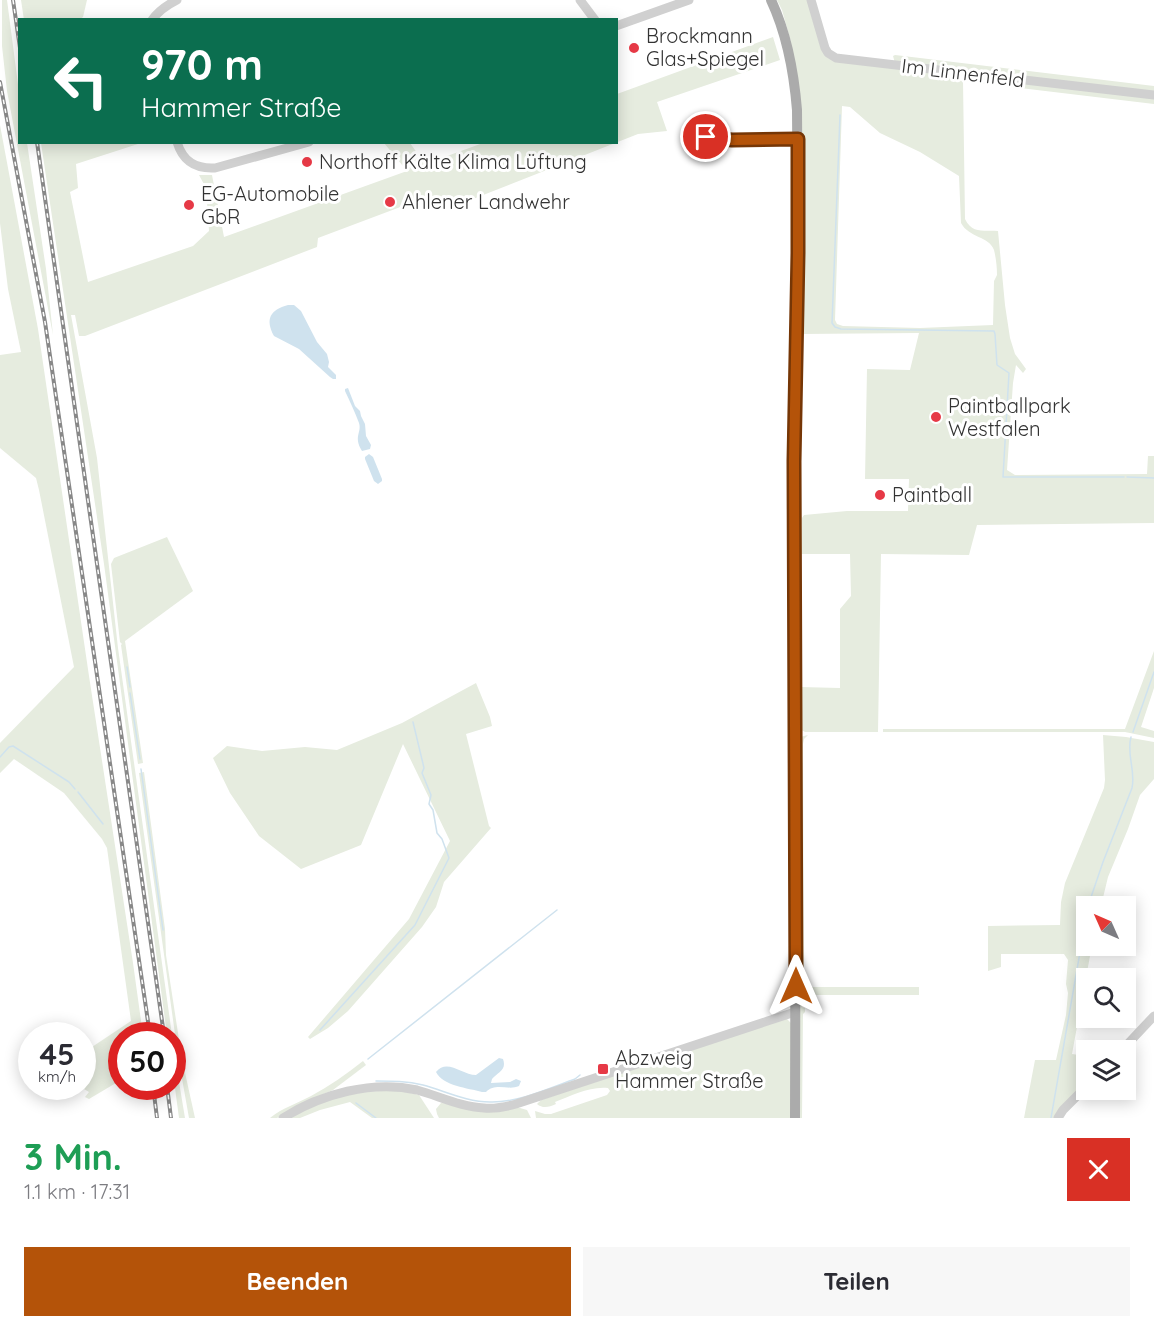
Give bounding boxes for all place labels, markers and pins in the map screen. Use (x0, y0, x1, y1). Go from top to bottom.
place label: Brockmann Glas+Spiegel (646, 23, 764, 71)
marker: Brockmann Glas+Spiegel (627, 41, 641, 55)
pin (680, 111, 731, 162)
place label: Northoff Kälte Klima Lüftung (319, 149, 587, 174)
marker: Northoff Kälte Klima Lüftung (300, 155, 314, 169)
place label: EG-Automobile GbR (201, 181, 339, 229)
place label: Ahlener Landwehr (402, 189, 570, 214)
marker: Ahlener Landwehr (383, 195, 397, 209)
marker: EG-Automobile GbR (182, 198, 196, 212)
place label: Paintballpark Westfalen (948, 393, 1071, 441)
marker: Paintballpark Westfalen (929, 410, 943, 424)
place label: Paintball (892, 482, 972, 507)
marker: Paintball (873, 488, 887, 502)
place label: Abzweig Hammer Straße (615, 1045, 763, 1093)
marker: Abzweig Hammer Straße (596, 1062, 610, 1076)

